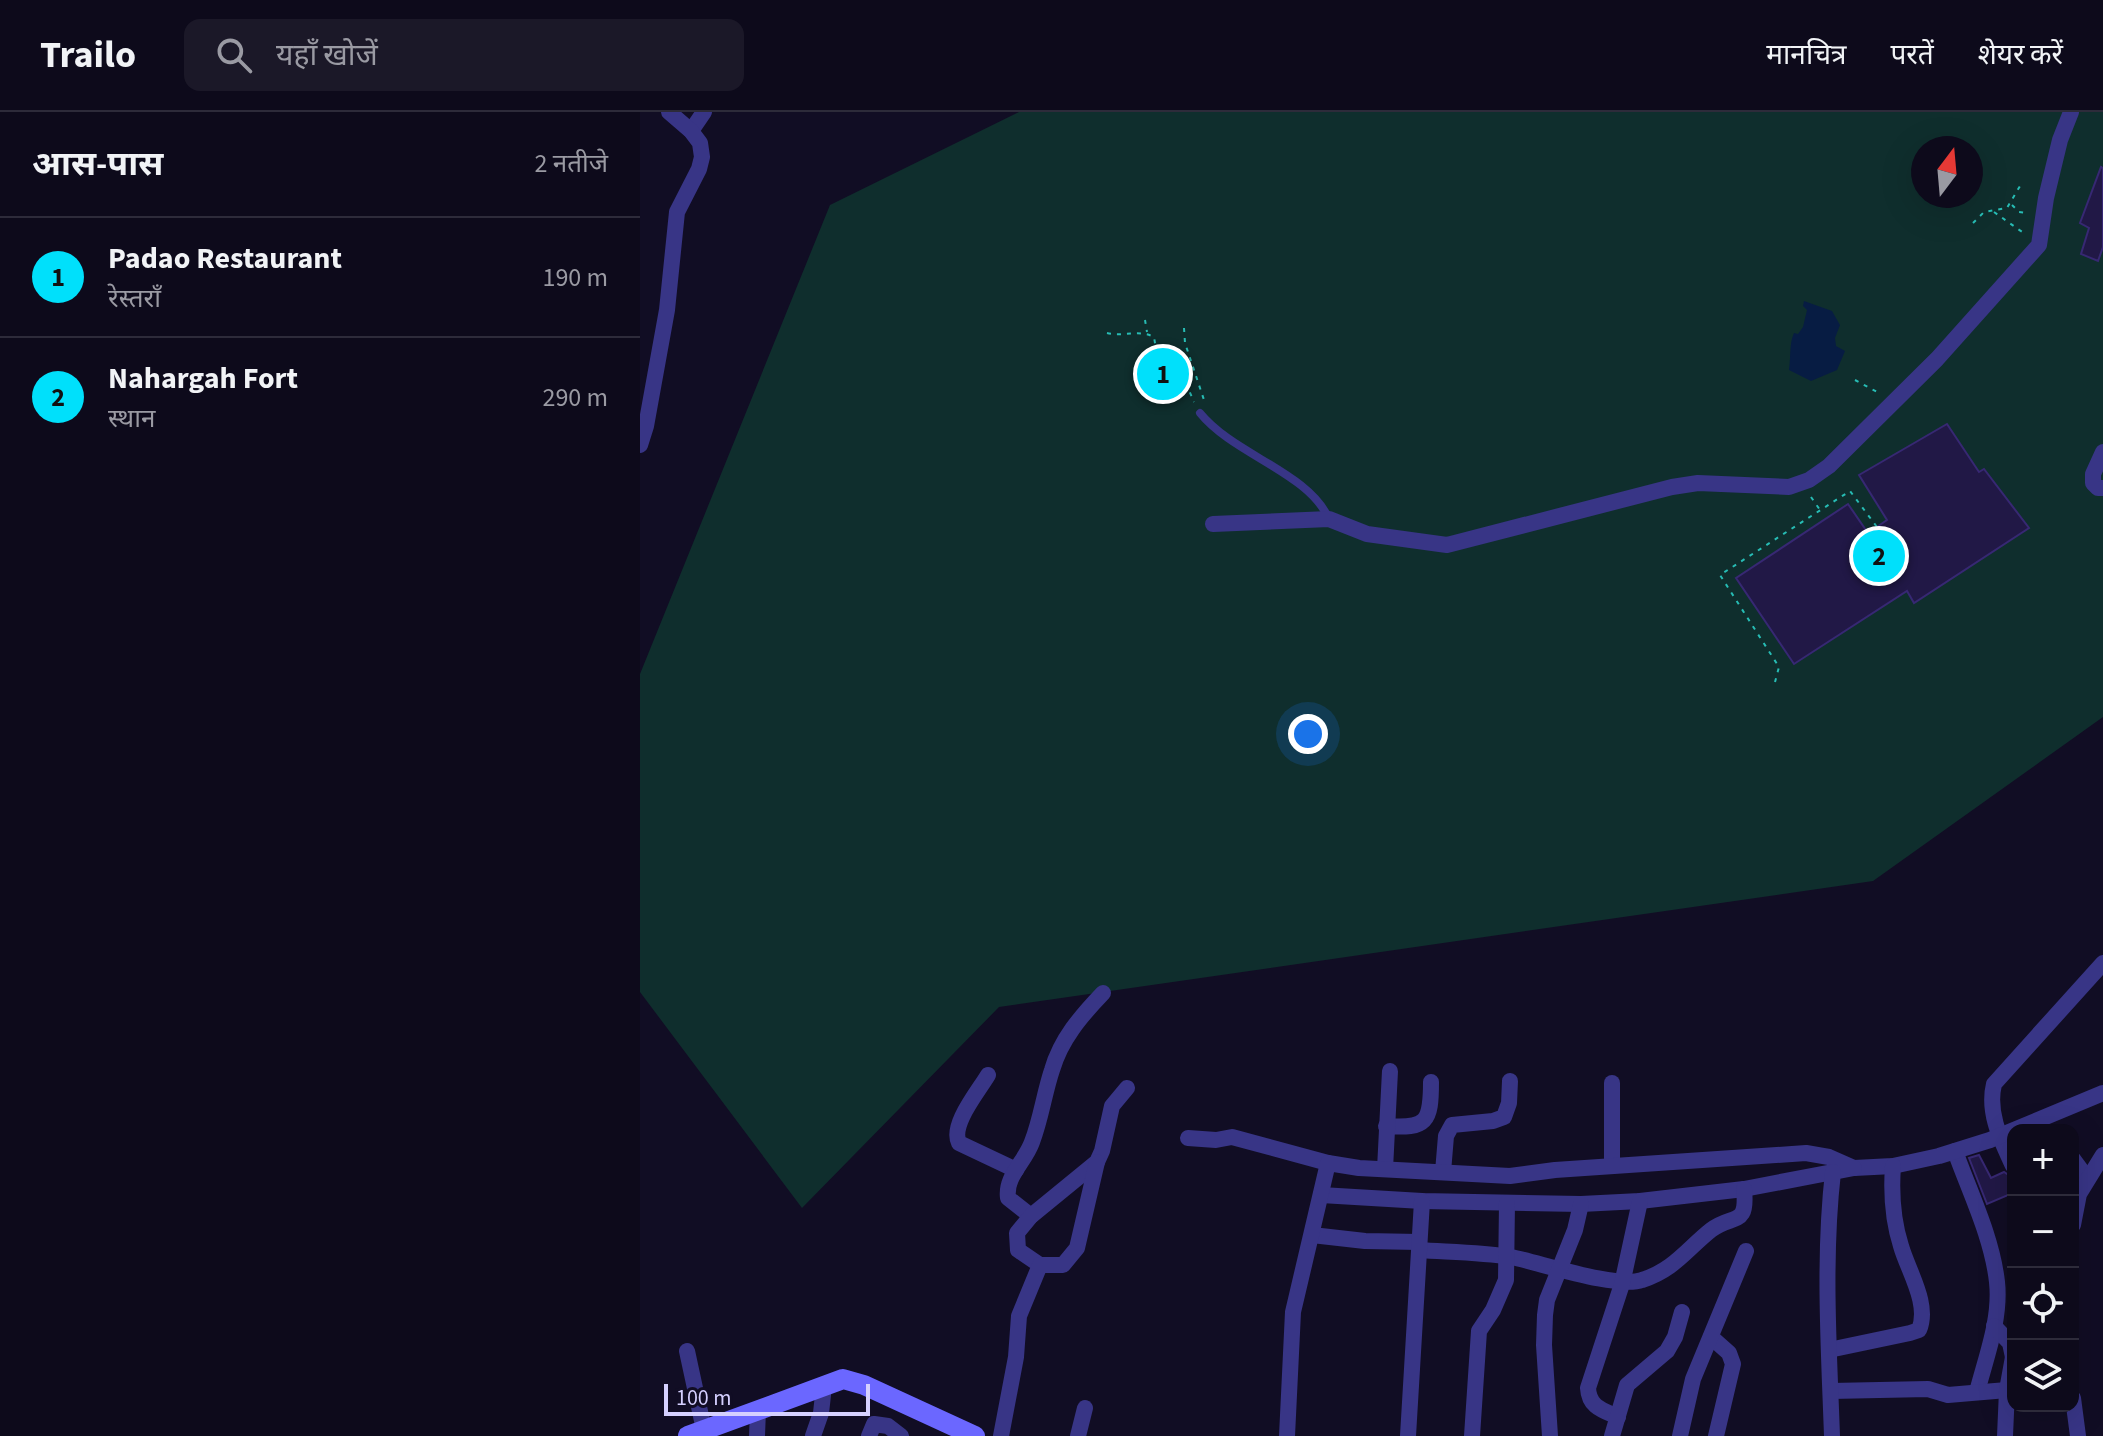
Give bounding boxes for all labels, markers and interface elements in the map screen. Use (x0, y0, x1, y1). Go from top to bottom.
search box (184, 19, 744, 91)
text: Trailo (40, 28, 136, 82)
icon: search (212, 33, 256, 77)
text: यहाँ खोजें (276, 34, 378, 77)
text: मानचित्र (1766, 35, 1846, 75)
text: परतें (1890, 35, 1934, 75)
text: शेयर करें (1978, 35, 2063, 75)
north arrow (1911, 136, 1983, 208)
text: आस-पास (32, 140, 163, 189)
text: 2 नतीजे (535, 145, 608, 182)
text: Padao Restaurant (108, 237, 342, 280)
text: 1 (51, 259, 65, 296)
text: 190 m (542, 259, 608, 296)
text: रेस्तराँ (108, 280, 161, 317)
pin: 1 (1137, 344, 1189, 404)
text: Nahargah Fort (108, 357, 298, 400)
text: 2 (51, 379, 65, 416)
text: 290 m (542, 379, 608, 416)
text: स्थान (108, 400, 155, 437)
pin: 2 (1853, 526, 1905, 586)
your location (1288, 714, 1328, 754)
map controls (2007, 1124, 2079, 1412)
button: + (2007, 1124, 2079, 1196)
button: − (2007, 1196, 2079, 1268)
button: locate (2007, 1268, 2079, 1340)
button: layers (2007, 1340, 2079, 1412)
scale bar (664, 1380, 870, 1416)
text: 100 m (676, 1382, 731, 1414)

